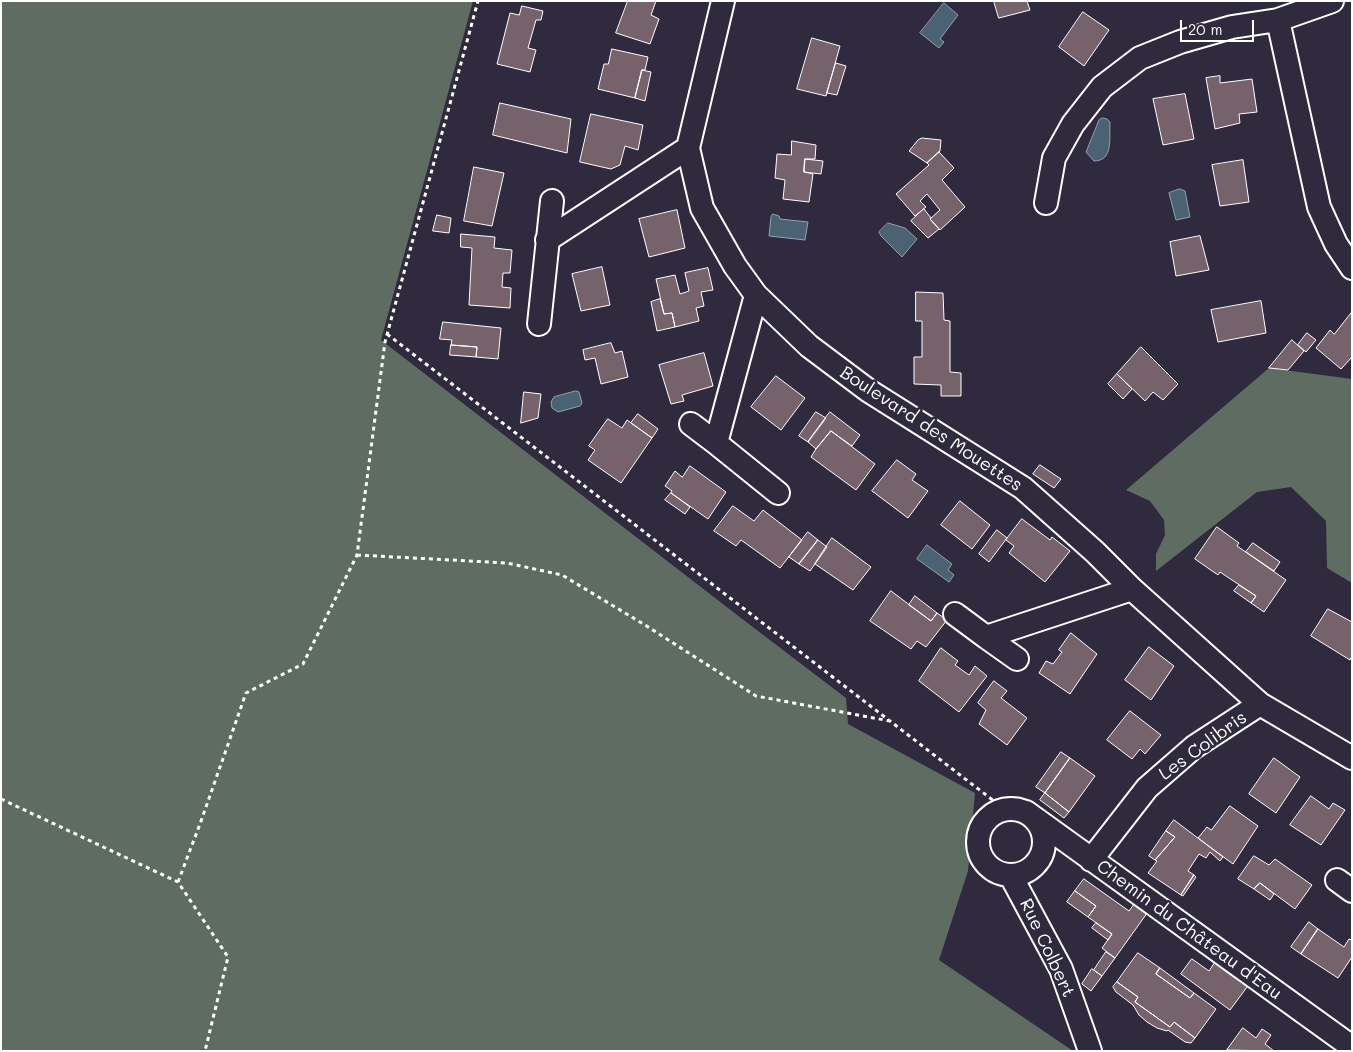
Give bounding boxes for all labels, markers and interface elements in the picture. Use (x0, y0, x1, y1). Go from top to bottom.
scale bar (1183, 10, 1257, 42)
text: 20 m (1188, 19, 1222, 39)
street label: Boulevard des Mouettes (836, 362, 1026, 496)
street label: Les Colibris (1155, 707, 1251, 785)
street label: Chemin du Château d'Eau (1092, 856, 1286, 1004)
street label: Rue Colbert (1015, 895, 1079, 1001)

